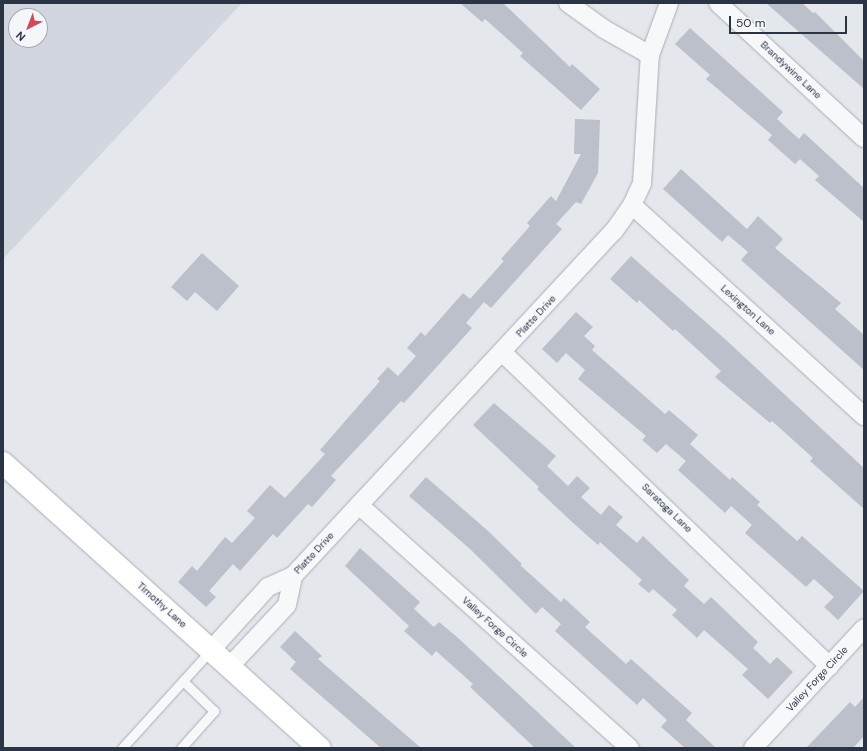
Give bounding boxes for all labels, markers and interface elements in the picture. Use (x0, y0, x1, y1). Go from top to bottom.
north arrow (8, 8, 48, 48)
scale bar (731, 8, 849, 34)
text: 50 m (736, 15, 765, 31)
text: N (13, 28, 28, 44)
street label: Brandywine Lane (758, 39, 824, 101)
street label: Lexington Lane (718, 282, 778, 338)
street label: Platte Drive (514, 293, 558, 339)
street label: Saratoga Lane (639, 481, 695, 535)
street label: Platte Drive (292, 530, 336, 576)
street label: Timothy Lane (135, 580, 189, 630)
street label: Valley Forge Circle (459, 594, 531, 660)
street label: Valley Forge Circle (784, 644, 850, 714)

